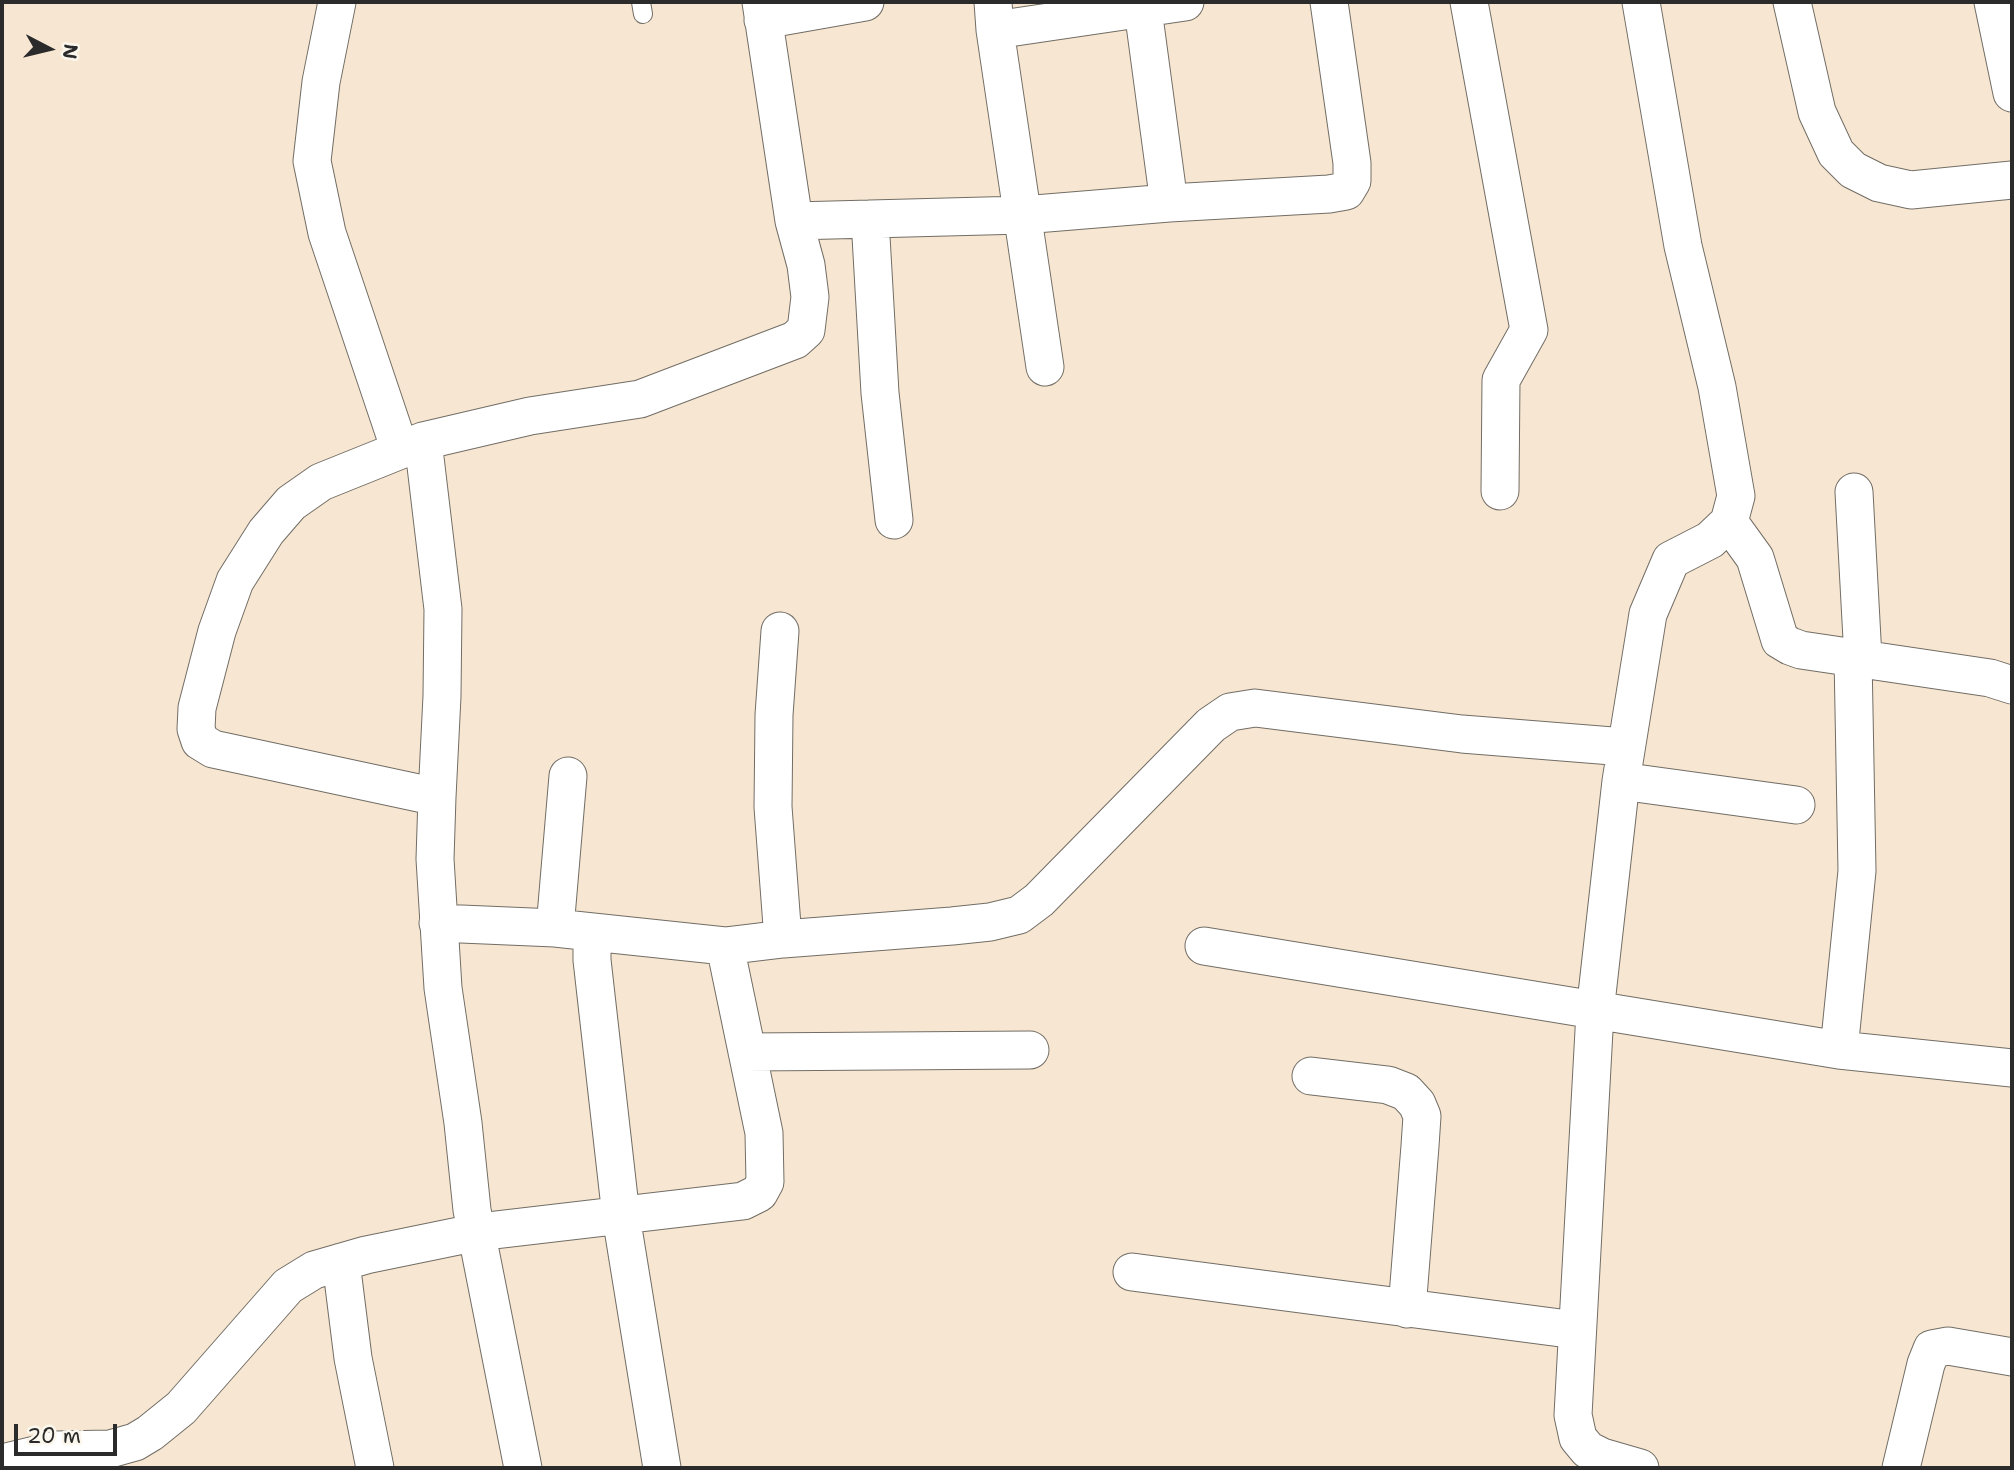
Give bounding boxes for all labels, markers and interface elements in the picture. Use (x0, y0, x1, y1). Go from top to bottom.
north arrow (14, 14, 84, 84)
text: N (57, 43, 84, 61)
scale bar (18, 1410, 121, 1454)
text: 20 m (27, 1422, 81, 1450)

